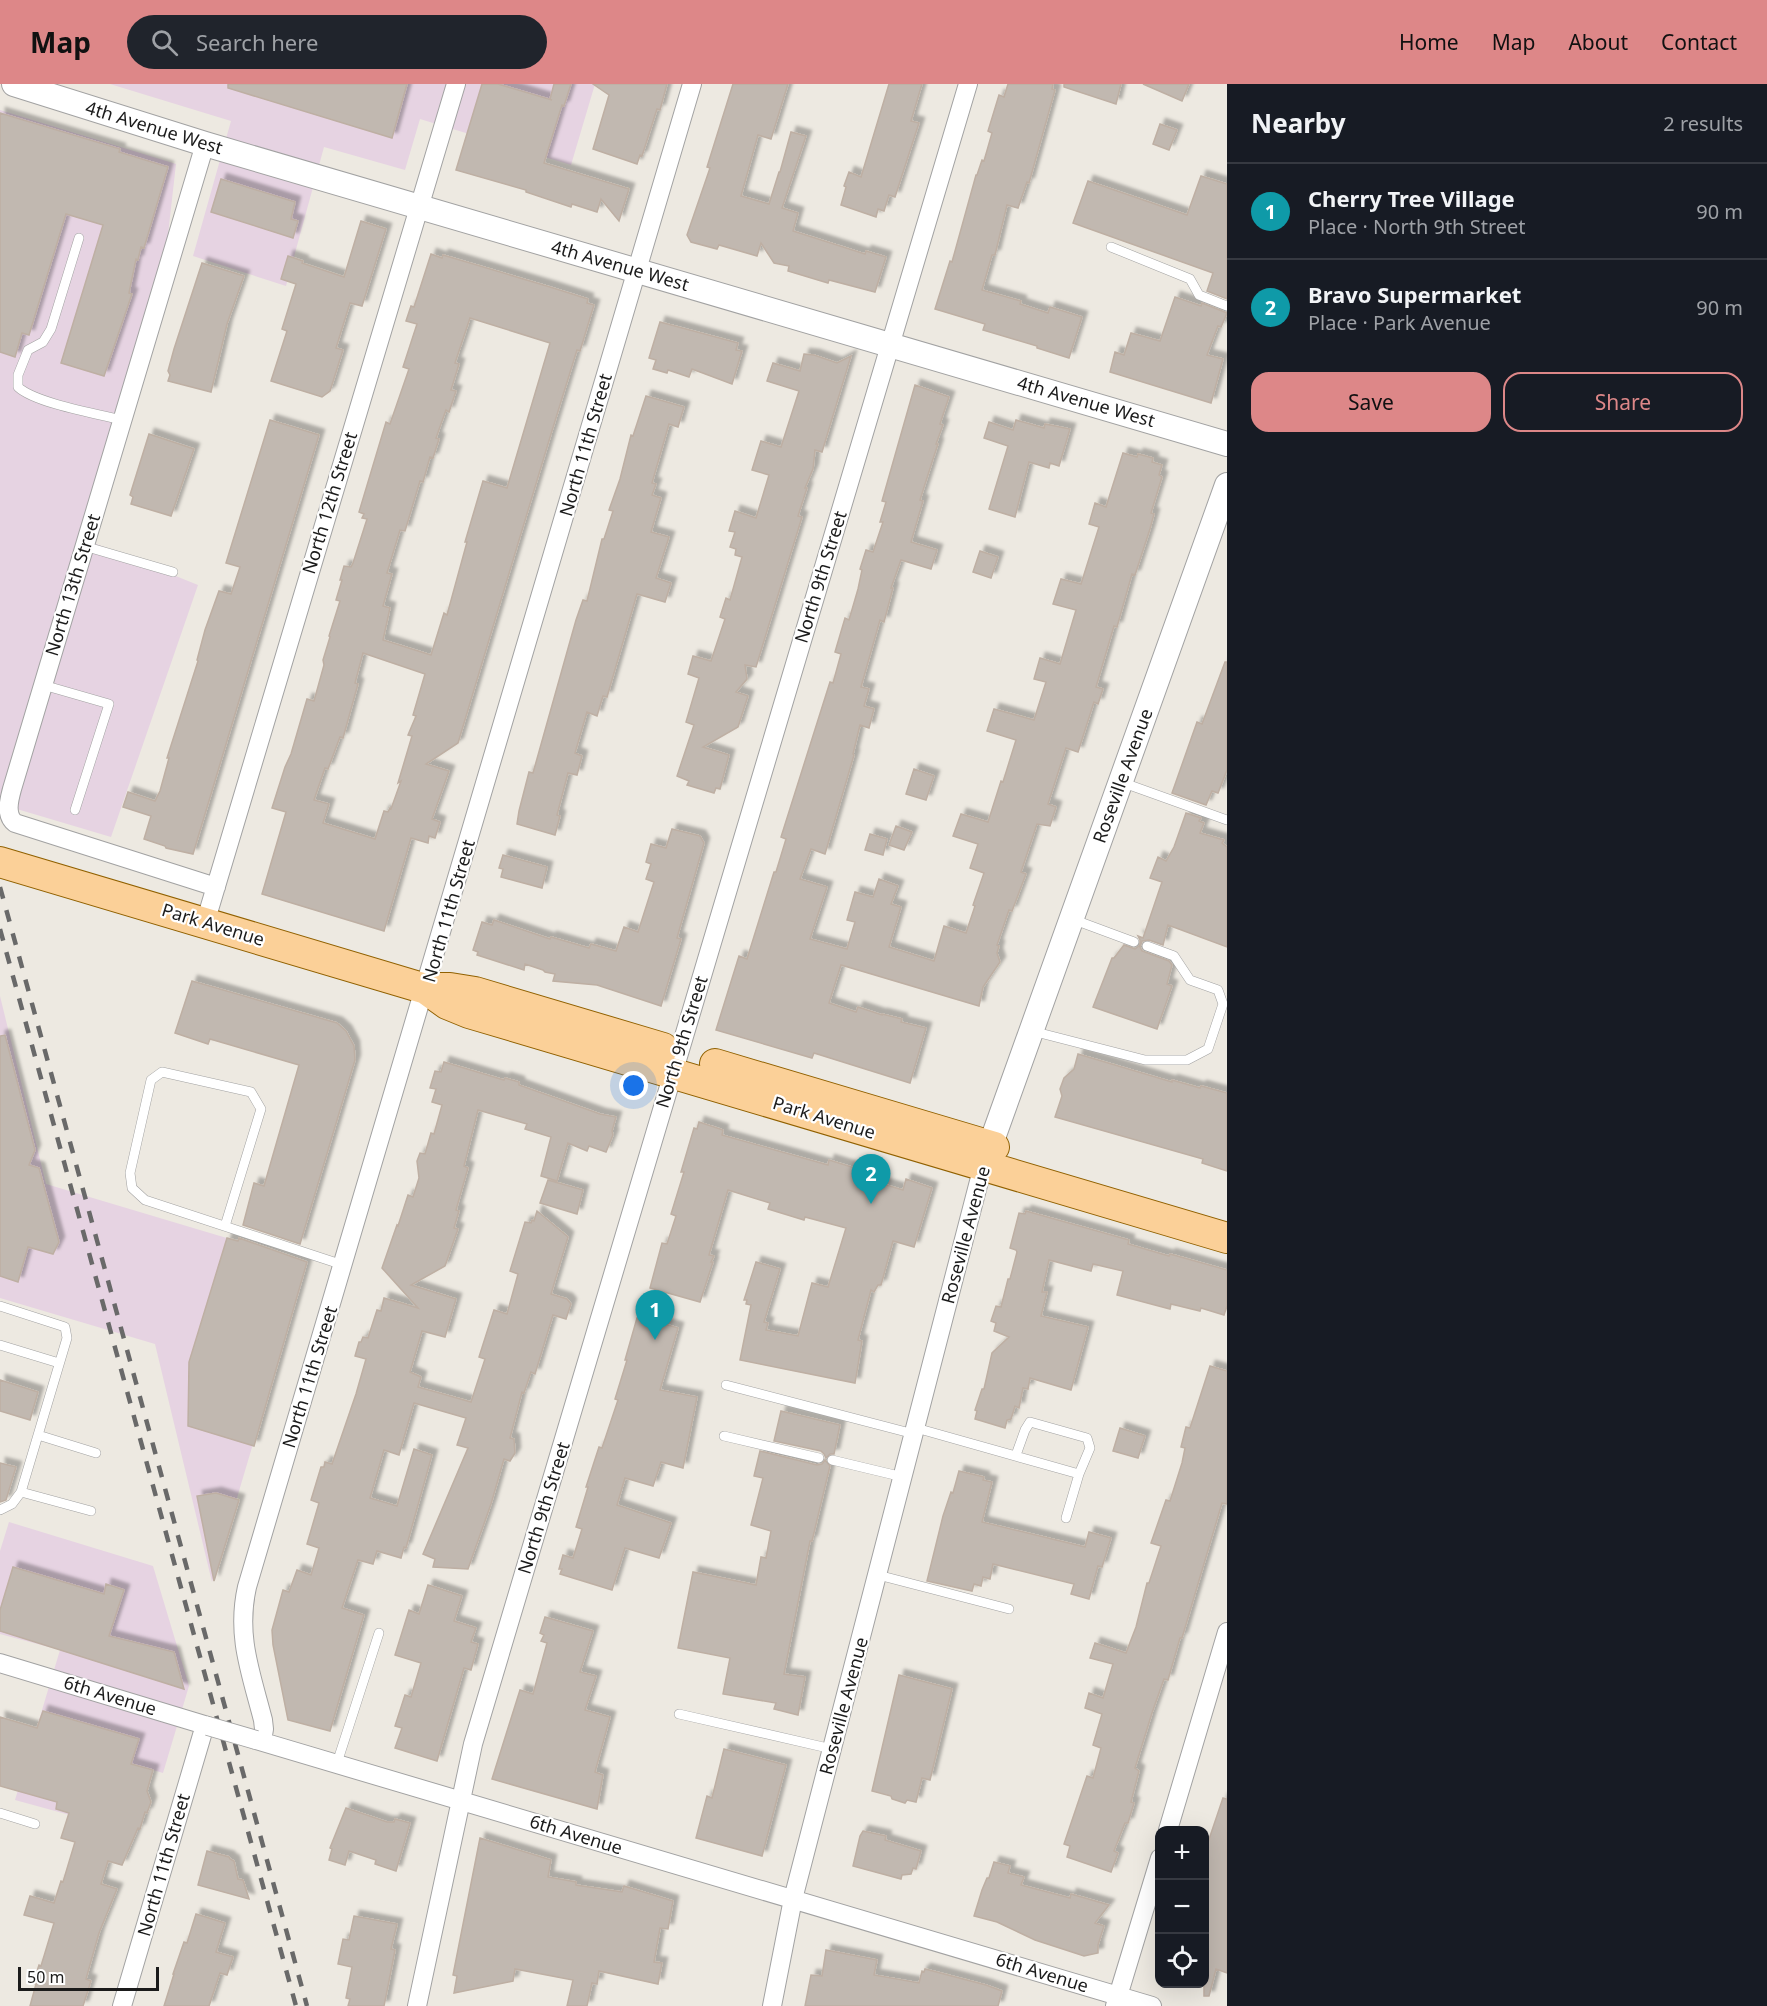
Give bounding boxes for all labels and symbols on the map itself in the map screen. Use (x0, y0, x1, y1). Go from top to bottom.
street label: 4th Avenue West (83, 95, 226, 159)
street label: 4th Avenue West (549, 234, 692, 296)
street label: North 11th Street (553, 370, 617, 519)
street label: 4th Avenue West (1015, 370, 1158, 432)
street label: North 12th Street (296, 428, 362, 577)
street label: North 9th Street (789, 507, 852, 646)
street label: North 13th Street (39, 510, 105, 659)
street label: Roseville Avenue (1087, 705, 1158, 846)
street label: North 11th Street (416, 836, 480, 985)
street label: Park Avenue (159, 897, 267, 951)
street label: North 9th Street (650, 972, 713, 1111)
your location (619, 1071, 648, 1100)
street label: Park Avenue (770, 1090, 878, 1144)
pin: 2 (852, 1154, 890, 1204)
street label: Roseville Avenue (935, 1163, 995, 1306)
pin: 1 (636, 1290, 674, 1340)
street label: North 11th Street (276, 1302, 342, 1451)
street label: North 9th Street (512, 1438, 575, 1577)
street label: Roseville Avenue (813, 1634, 873, 1777)
street label: 6th Avenue (61, 1670, 160, 1721)
street label: North 11th Street (131, 1790, 195, 1939)
street label: 6th Avenue (527, 1809, 626, 1860)
street label: 6th Avenue (993, 1947, 1092, 1998)
scale bar (18, 1964, 159, 1992)

